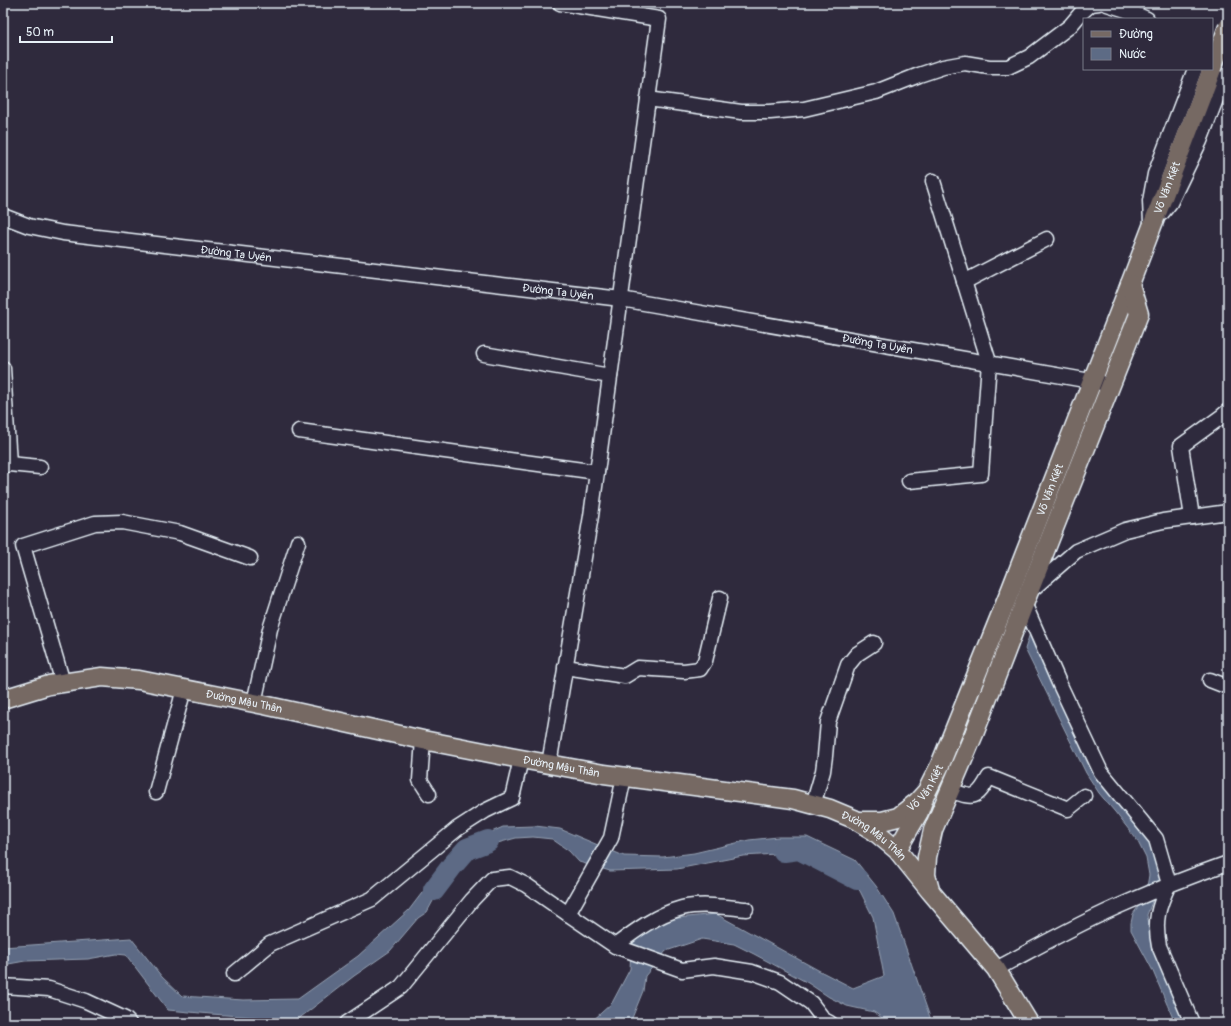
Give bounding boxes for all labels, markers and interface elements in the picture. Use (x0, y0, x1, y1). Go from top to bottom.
scale bar (20, 18, 112, 44)
legend (1083, 18, 1213, 70)
text: 50 m (26, 25, 54, 40)
text: Đường (1119, 27, 1153, 42)
text: Nước (1119, 47, 1146, 62)
street label: Võ Văn Kiệt (1151, 159, 1183, 216)
street label: Đường Tạ Uyên (200, 243, 273, 264)
street label: Đường Tạ Uyên (522, 281, 594, 302)
street label: Đường Tạ Uyên (841, 331, 914, 356)
street label: Võ Văn Kiệt (1034, 461, 1066, 518)
street label: Đường Mậu Thân (205, 687, 284, 715)
street label: Đường Mậu Thân (522, 753, 601, 780)
street label: Võ Văn Kiệt (904, 762, 946, 814)
street label: Đường Mậu Thân (839, 808, 909, 863)

